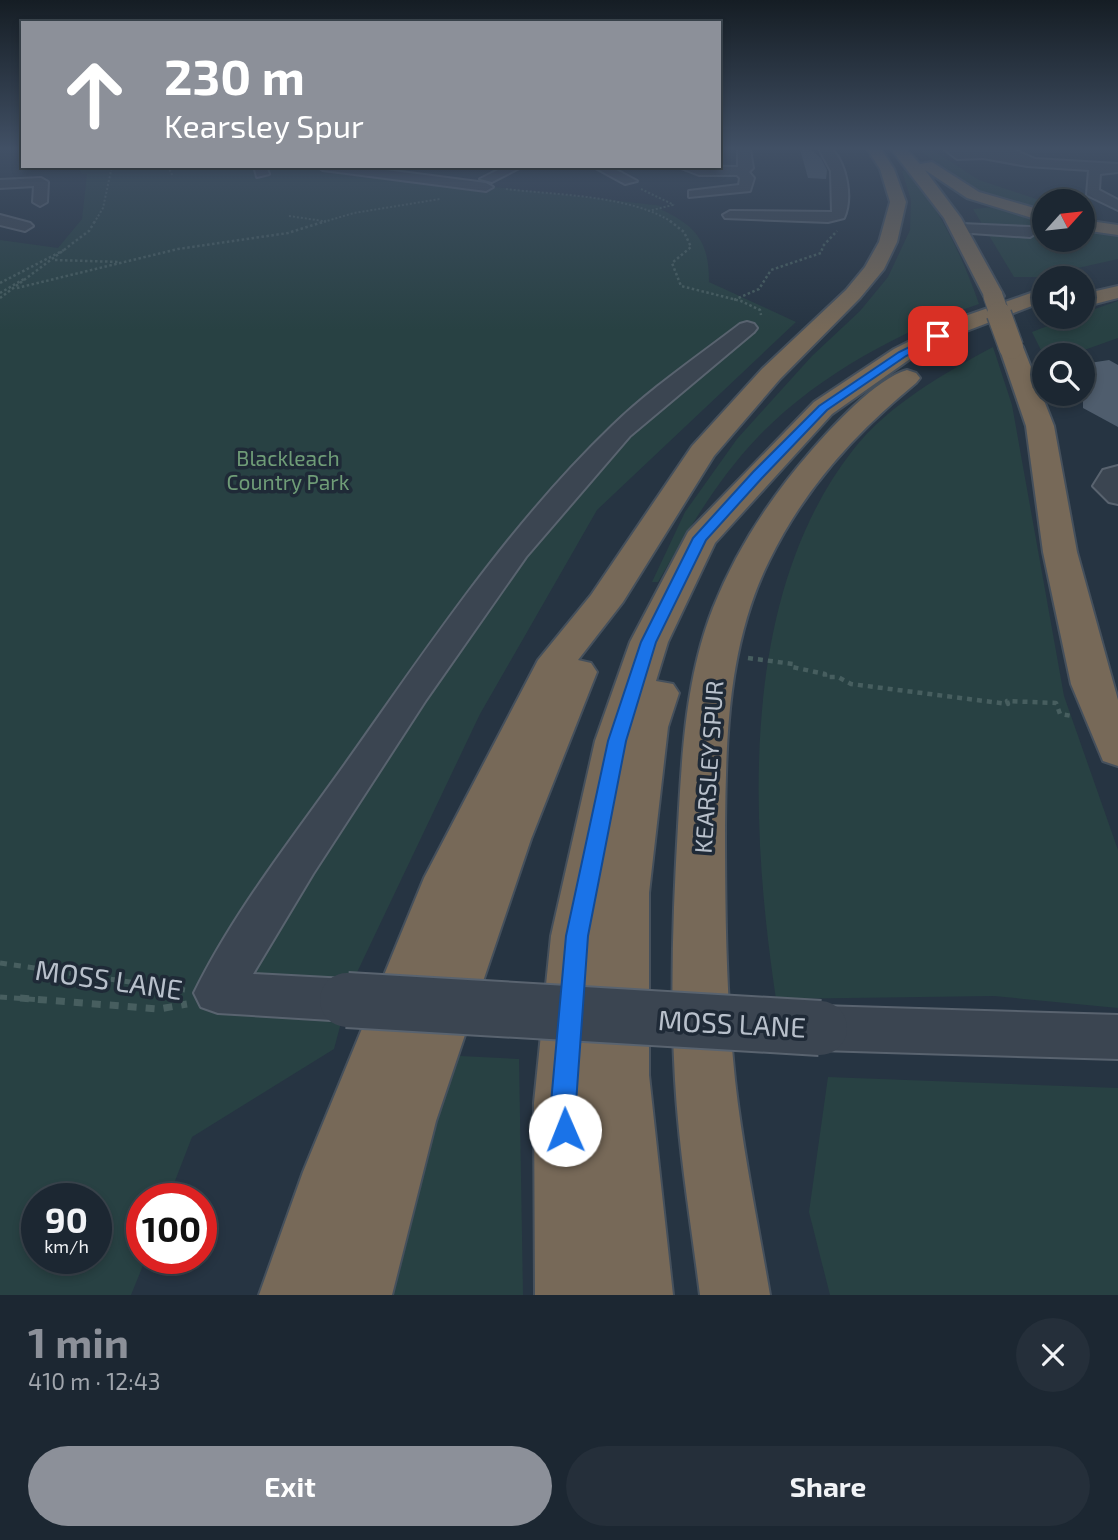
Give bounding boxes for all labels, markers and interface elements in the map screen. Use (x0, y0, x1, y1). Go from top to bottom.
text: 230 m (164, 46, 305, 105)
icon: ahead (49, 49, 140, 140)
text: Kearsley Spur (164, 106, 364, 144)
north arrow (1032, 189, 1096, 252)
map controls (1032, 189, 1095, 406)
button: sound (1032, 266, 1095, 329)
pin (908, 306, 968, 366)
icon: arrive (919, 317, 957, 355)
button: search (1032, 343, 1095, 406)
park label: Blackleach Country Park (227, 445, 350, 494)
street label: KEARSLEY SPUR (687, 680, 729, 854)
street label: MOSS LANE (33, 952, 185, 1006)
street label: MOSS LANE (657, 1002, 807, 1044)
position arrow (528, 1093, 602, 1167)
speed limit sign: 100 (126, 1183, 217, 1274)
text: 90 (45, 1198, 88, 1240)
text: km/h (44, 1235, 89, 1257)
text: 1 min (28, 1316, 129, 1366)
button: close (1016, 1318, 1090, 1392)
text: 410 m · 12:43 (28, 1367, 161, 1395)
button: Exit (28, 1446, 552, 1526)
button: Share (566, 1446, 1090, 1526)

